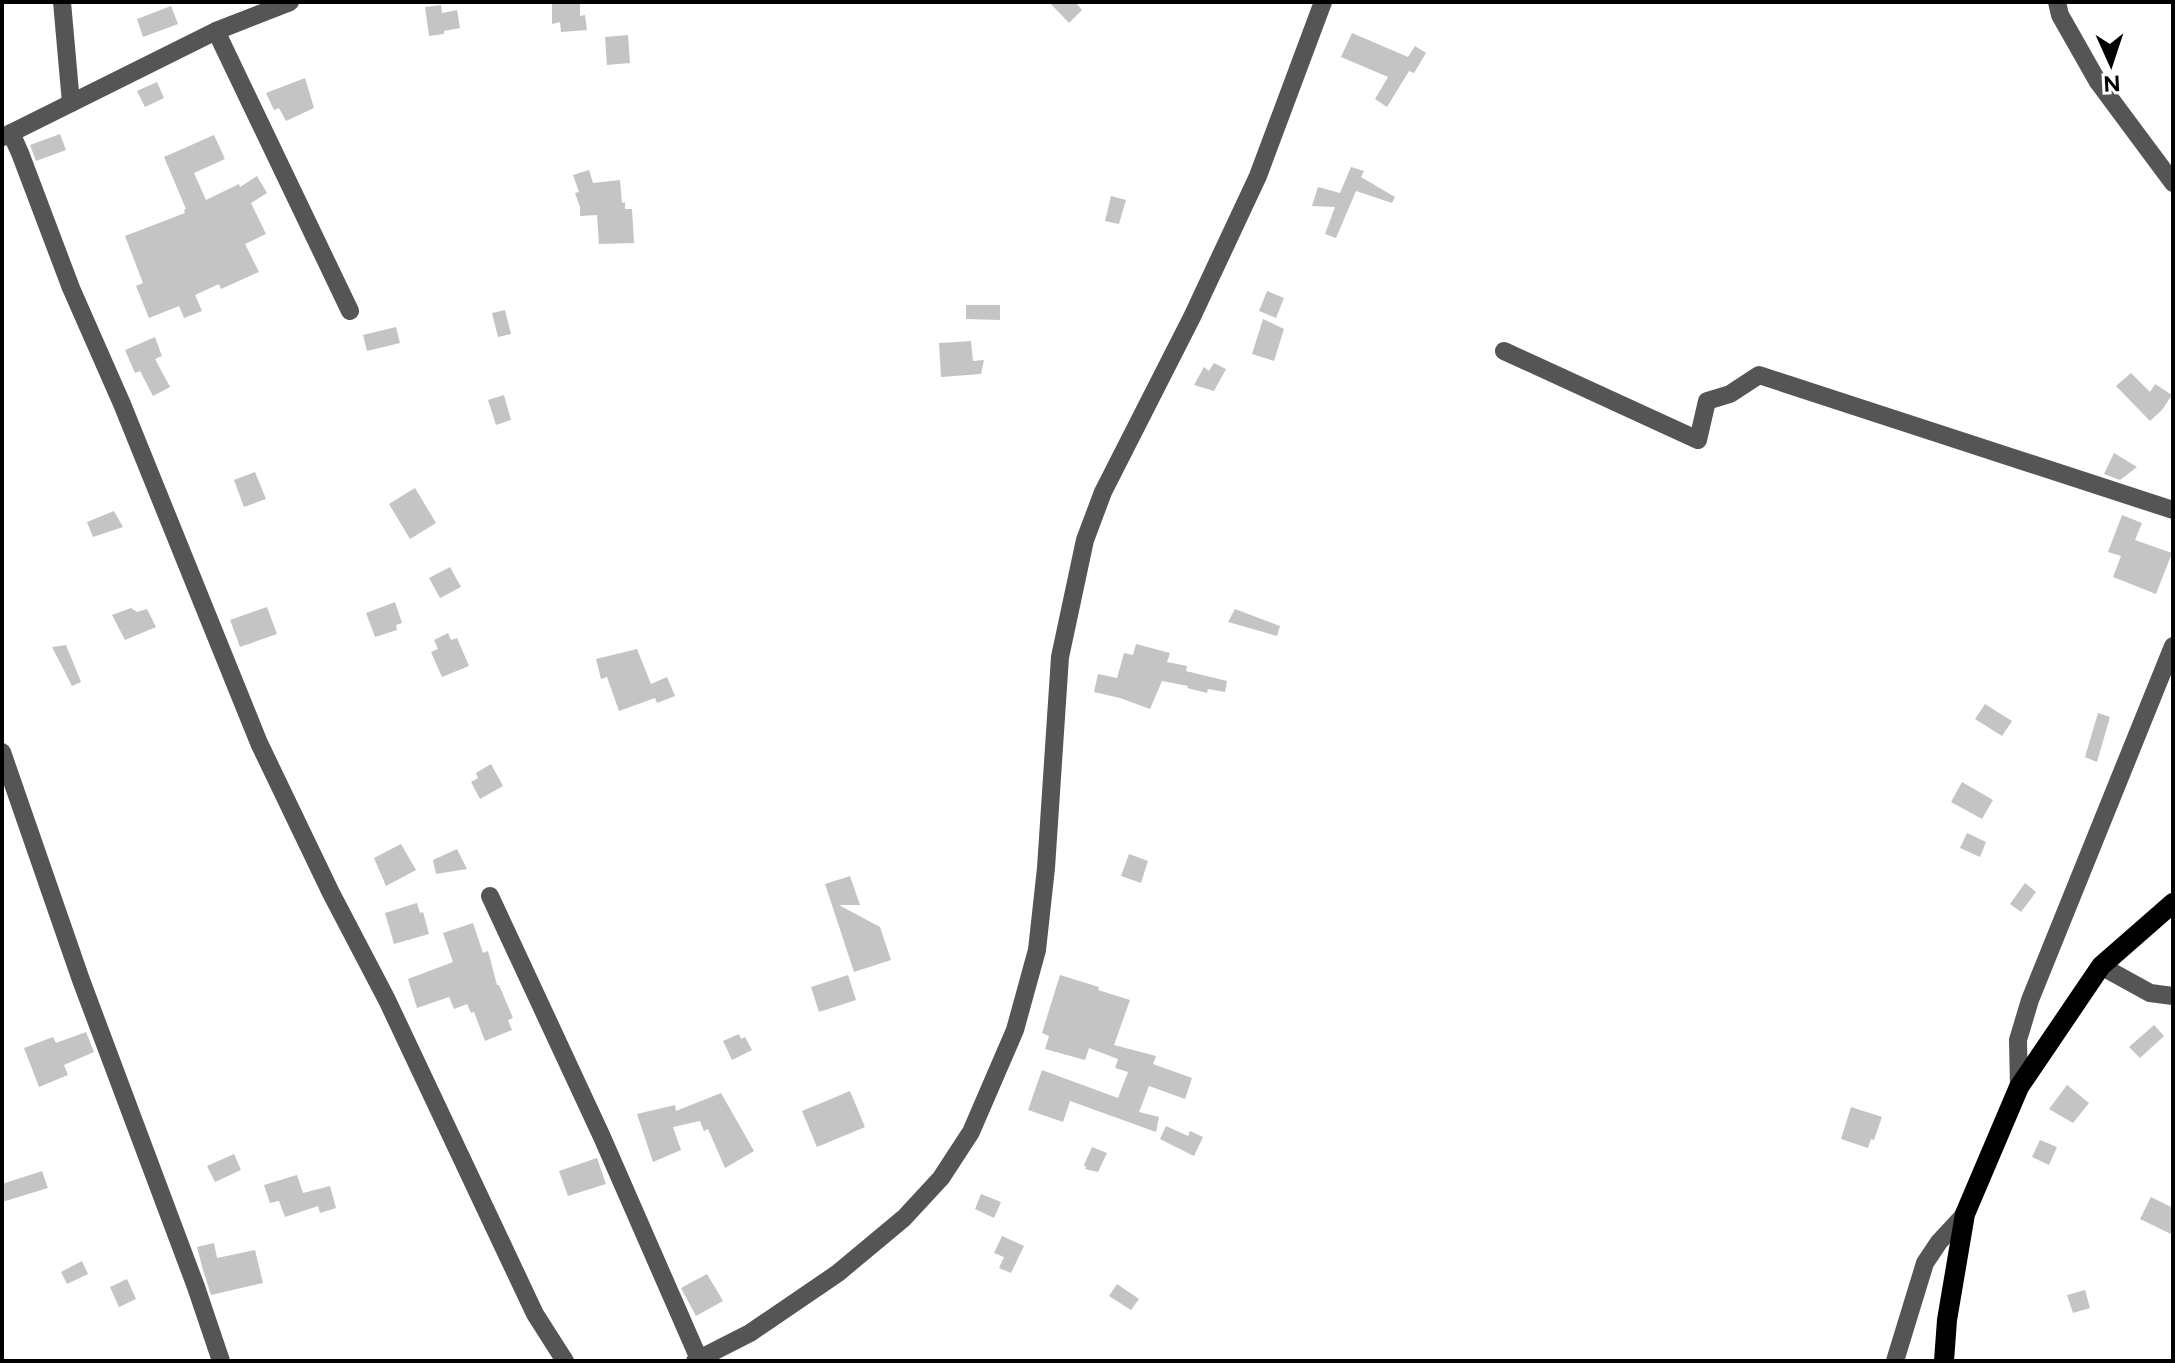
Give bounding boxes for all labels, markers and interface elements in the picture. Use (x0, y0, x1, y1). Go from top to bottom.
north arrow (2071, 24, 2151, 104)
text: N (2103, 70, 2121, 97)

